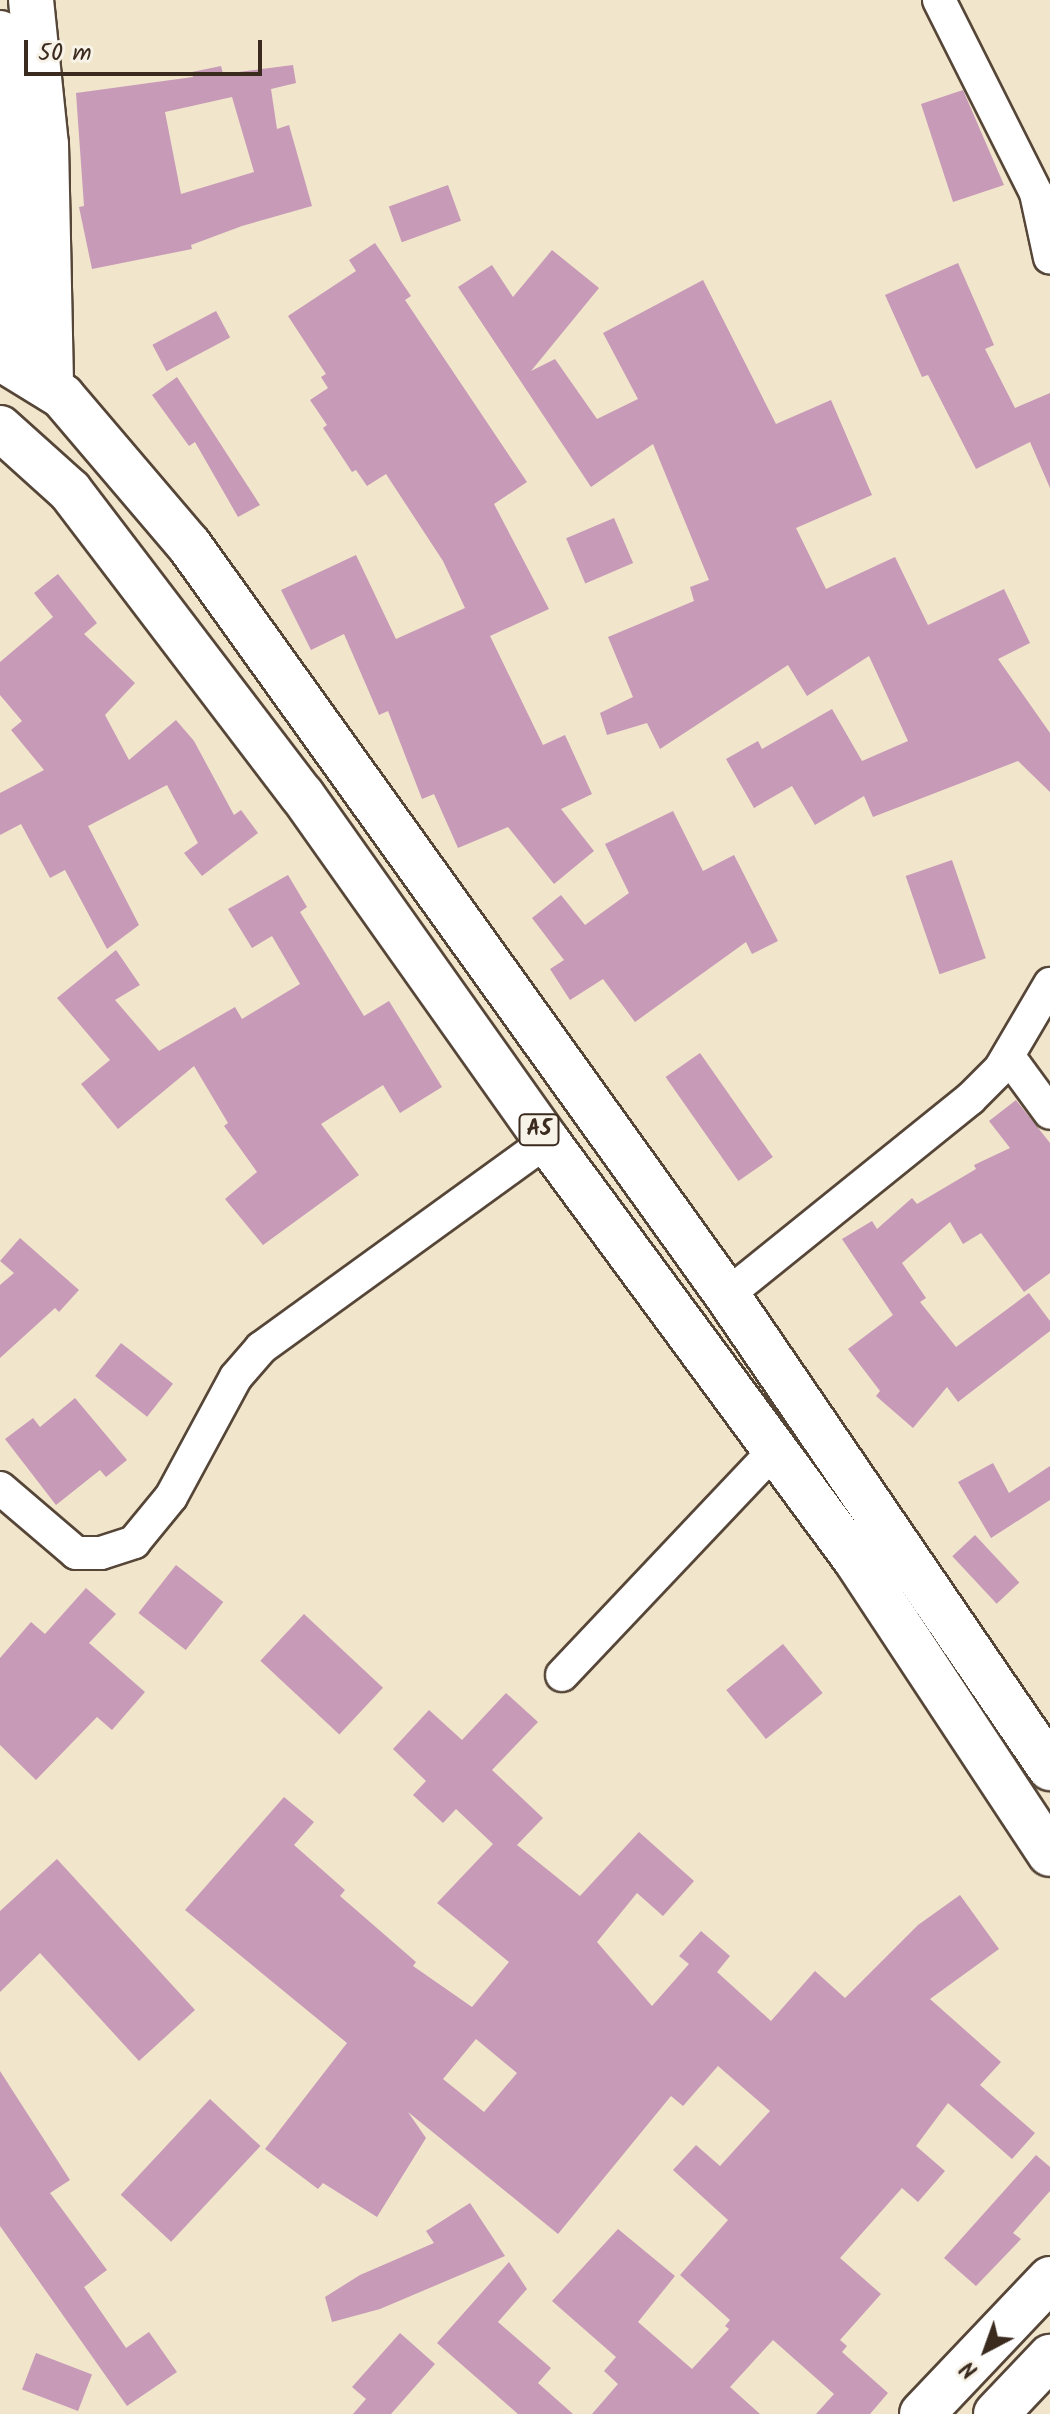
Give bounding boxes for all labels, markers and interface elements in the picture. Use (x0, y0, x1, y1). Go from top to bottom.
scale bar (28, 24, 266, 74)
text: 50 m (38, 34, 92, 73)
road number: A5 (517, 1112, 561, 1148)
north arrow (946, 2310, 1026, 2390)
text: N (953, 2351, 987, 2386)

